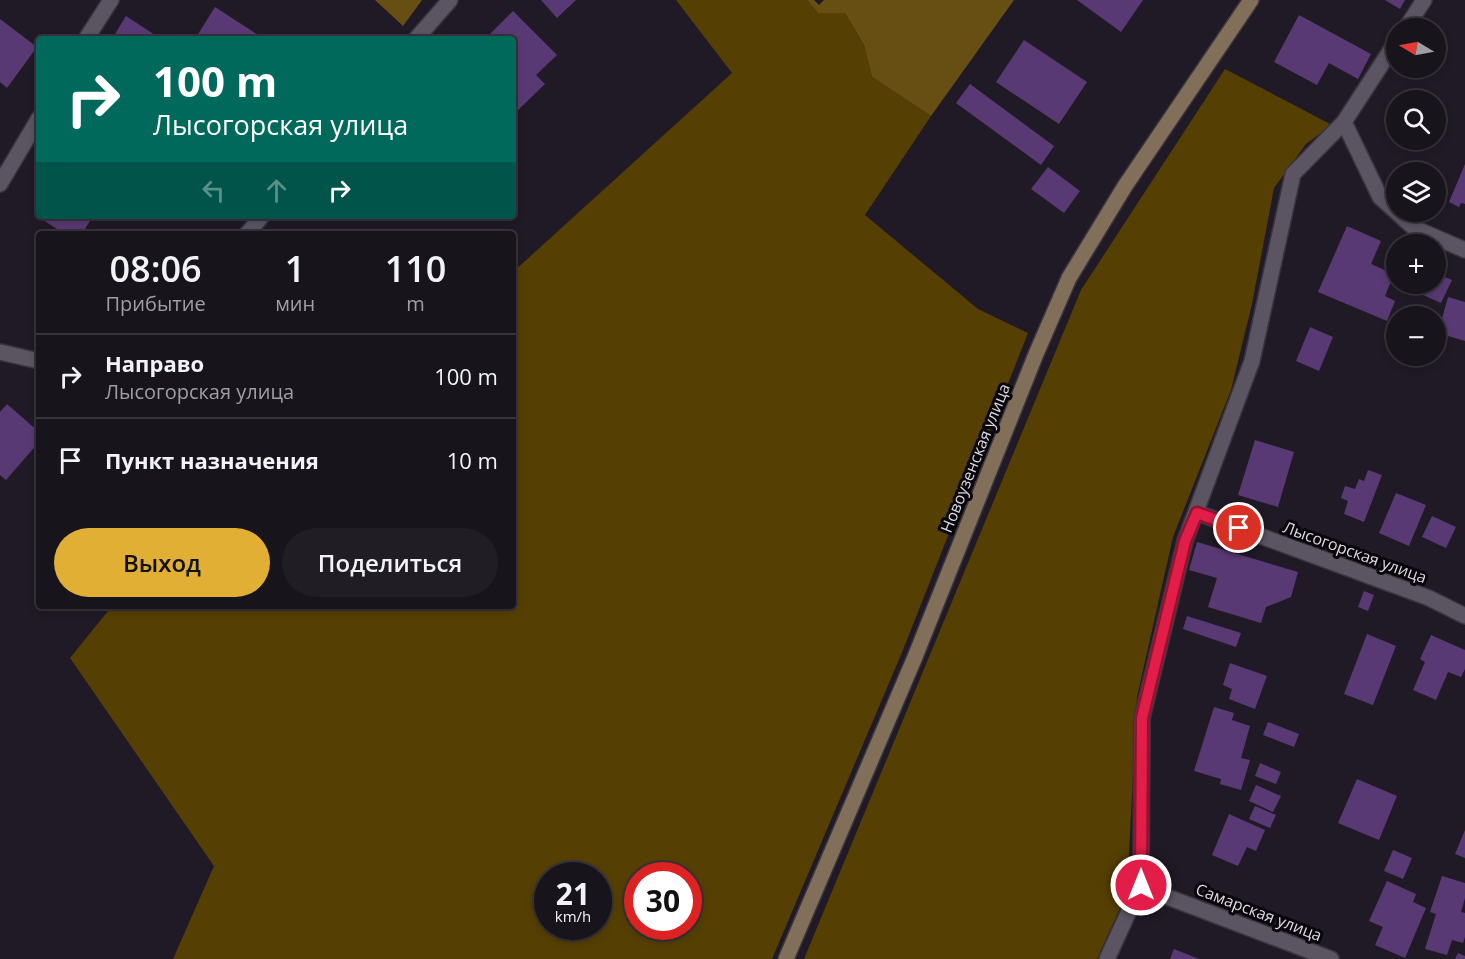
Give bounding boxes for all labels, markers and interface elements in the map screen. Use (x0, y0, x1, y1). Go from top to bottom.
north arrow (1386, 18, 1446, 78)
map controls (1386, 18, 1446, 366)
text: 100 m (153, 52, 277, 109)
icon: right (54, 60, 132, 138)
button: search (1386, 90, 1446, 150)
text: Лысогорская улица (153, 106, 408, 143)
button: layers (1386, 162, 1446, 222)
icon: left (197, 174, 230, 207)
icon: ahead (260, 174, 293, 207)
icon: right (323, 174, 356, 207)
button: + (1386, 234, 1446, 294)
text: 08:06 (109, 244, 202, 293)
text: 1 (285, 244, 305, 293)
text: 110 (385, 244, 446, 293)
text: Прибытие (106, 290, 206, 317)
text: мин (275, 290, 315, 317)
text: m (406, 290, 425, 317)
button: − (1386, 306, 1446, 366)
text: Направо (105, 348, 204, 378)
icon: right (54, 360, 87, 393)
text: 100 m (434, 361, 498, 391)
text: Лысогорская улица (105, 378, 294, 405)
street label: Новоузенская улица (935, 380, 1015, 536)
icon: arrive (54, 444, 87, 477)
text: Пункт назначения (105, 445, 319, 475)
text: 10 m (447, 445, 498, 475)
pin (1213, 502, 1264, 553)
icon: arrive (1222, 511, 1255, 544)
street label: Лысогорская улица (1280, 516, 1430, 588)
button: Выход (54, 528, 270, 597)
button: Поделиться (282, 528, 498, 597)
position arrow (1109, 853, 1173, 917)
speed limit sign: 30 (624, 862, 702, 940)
text: 21 (556, 873, 590, 914)
street label: Самарская улица (1193, 878, 1325, 946)
text: km/h (555, 906, 591, 926)

